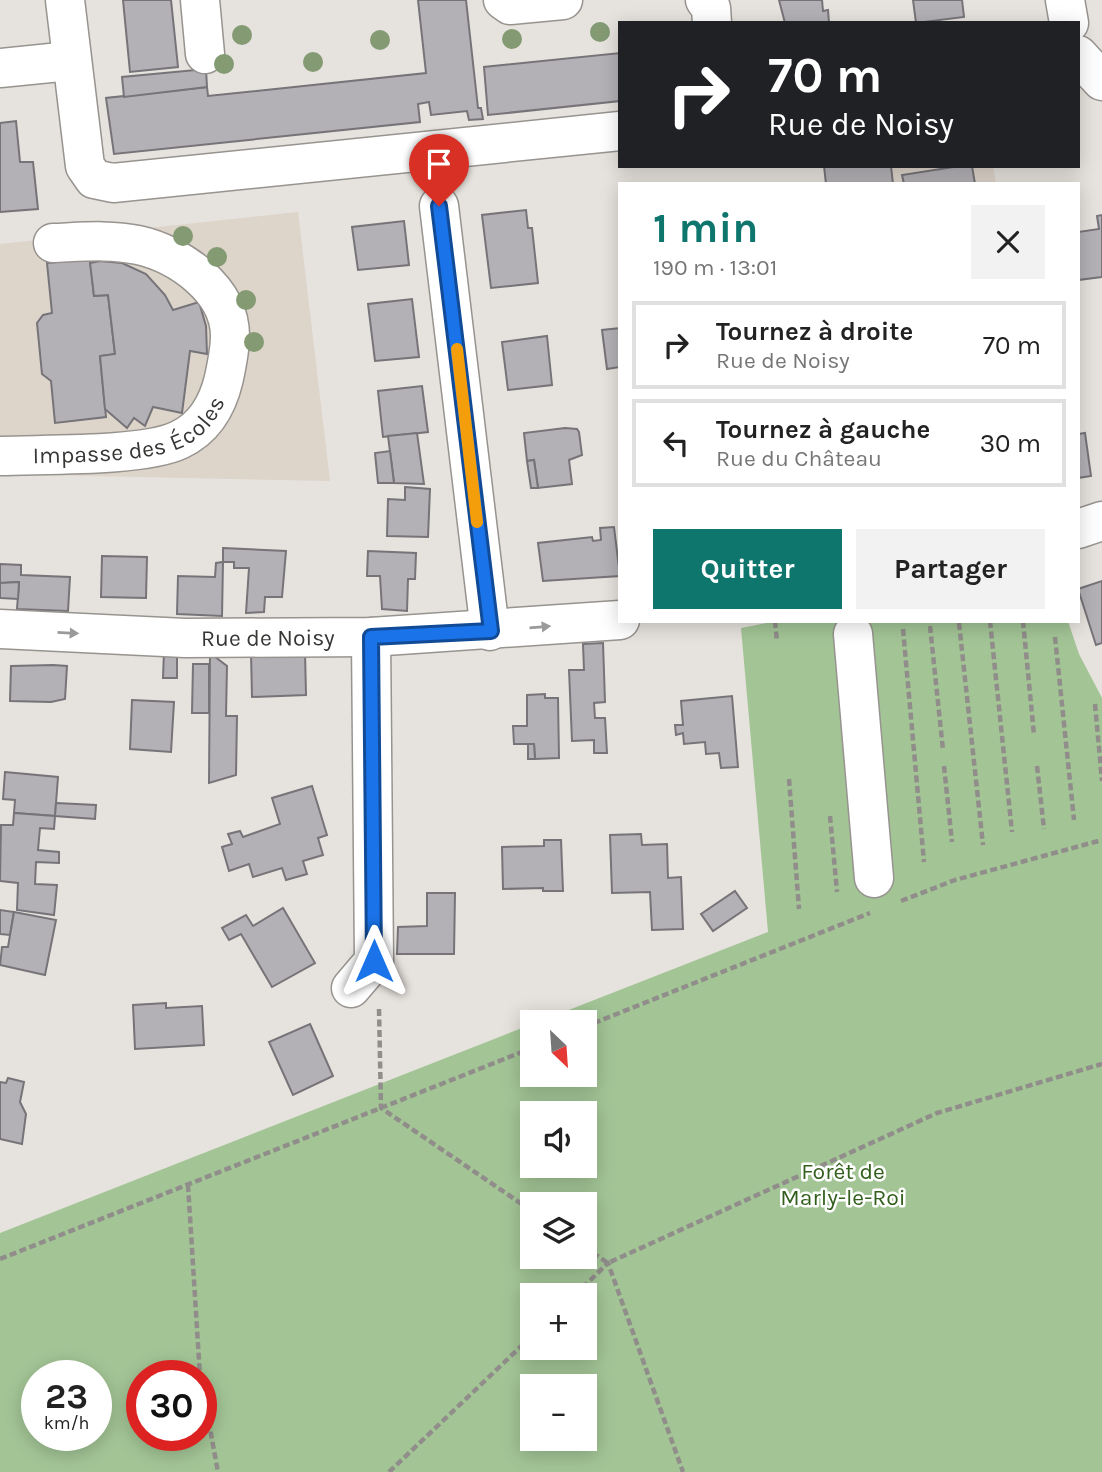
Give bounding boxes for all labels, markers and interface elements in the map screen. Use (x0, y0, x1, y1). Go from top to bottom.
text: 70 m (768, 47, 882, 104)
icon: right (653, 49, 744, 140)
text: Rue de Noisy (768, 106, 954, 143)
pin (409, 134, 469, 206)
icon: arrive (420, 145, 458, 183)
text: 1 min (653, 203, 758, 253)
button: close (971, 205, 1045, 279)
text: 190 m · 13:01 (653, 254, 777, 281)
text: Tournez à droite (716, 316, 913, 347)
icon: right (657, 326, 695, 364)
text: 70 m (983, 330, 1041, 361)
text: Rue de Noisy (716, 347, 850, 374)
street label: Impasse des Écoles (33, 392, 230, 469)
text: Tournez à gauche (716, 414, 930, 445)
icon: left (657, 424, 695, 462)
text: 30 m (980, 428, 1041, 459)
text: Rue du Château (716, 445, 882, 472)
button: Quitter (653, 529, 842, 609)
button: Partager (856, 529, 1045, 609)
one-way arrow (529, 621, 551, 632)
street label: Rue de Noisy (201, 624, 335, 652)
one-way arrow (57, 627, 79, 638)
position arrow (337, 924, 411, 998)
north arrow (520, 1010, 597, 1087)
map controls (520, 1010, 597, 1451)
button: sound (520, 1101, 597, 1178)
park label: Forêt de Marly-le-Roi (780, 1158, 906, 1211)
button: layers (520, 1192, 597, 1269)
button: + (520, 1283, 597, 1360)
speed limit sign: 30 (126, 1360, 217, 1451)
button: − (520, 1374, 597, 1451)
text: 23 (45, 1376, 88, 1417)
text: km/h (44, 1412, 89, 1434)

